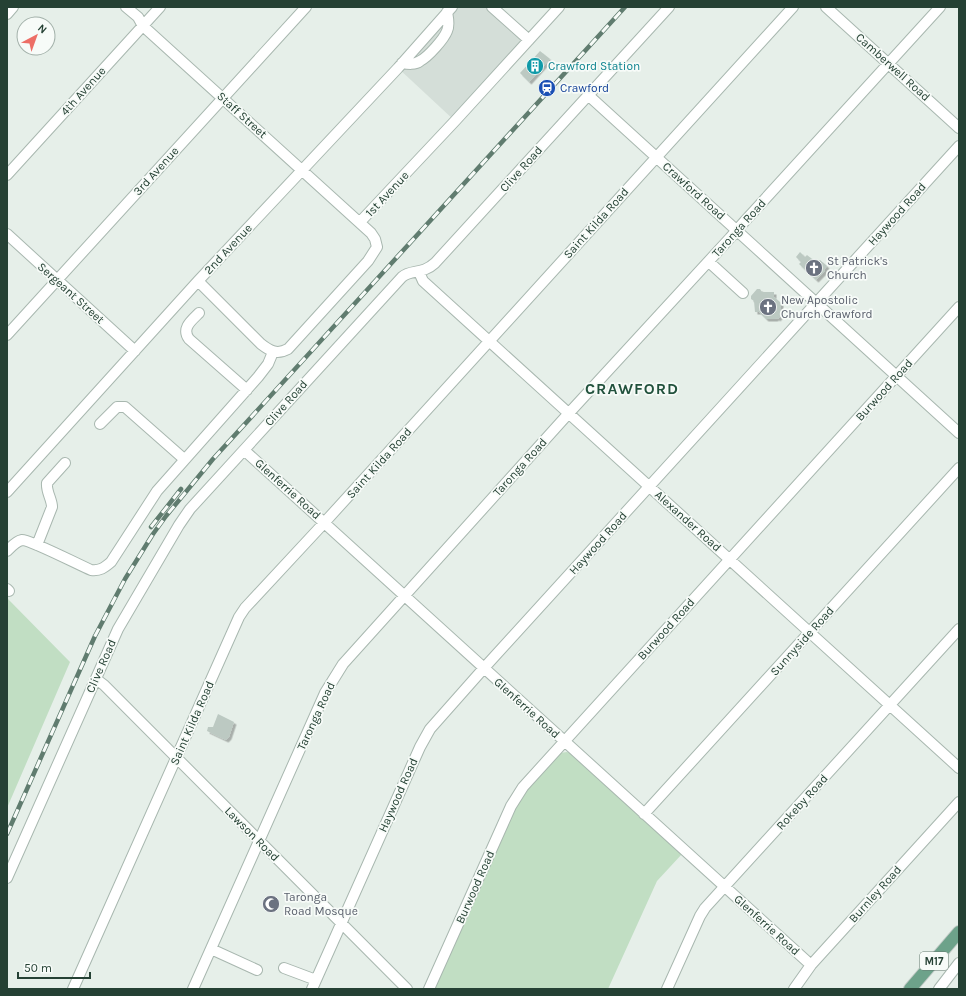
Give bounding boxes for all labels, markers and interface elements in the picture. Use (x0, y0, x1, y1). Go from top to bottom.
north arrow (16, 16, 56, 56)
text: N (35, 21, 49, 36)
street label: Camberwell Road (853, 30, 933, 104)
building icon: Crawford Station (525, 56, 545, 76)
place label: Crawford Station (548, 59, 640, 73)
street label: 4th Avenue (57, 64, 109, 118)
station icon: Crawford (537, 78, 557, 98)
place label: Crawford (560, 81, 609, 95)
street label: Staff Street (214, 89, 270, 141)
street label: Clive Road (497, 143, 545, 195)
street label: 3rd Avenue (130, 144, 182, 198)
street label: Crawford Road (660, 159, 728, 223)
street label: 1st Avenue (362, 168, 412, 220)
street label: Haywood Road (865, 180, 929, 248)
street label: Saint Kilda Road (561, 185, 631, 261)
street label: Taronga Road (709, 196, 769, 260)
street label: 2nd Avenue (201, 221, 255, 277)
place label: St Patrick's Church (827, 254, 888, 282)
church icon: St Patrick's Church (804, 258, 824, 278)
street label: Sergeant Street (35, 259, 107, 327)
place label: New Apostolic Church Crawford (781, 293, 873, 321)
church icon: New Apostolic Church Crawford (758, 297, 778, 317)
street label: Burwood Road (853, 356, 915, 424)
street label: Clive Road (262, 377, 310, 429)
district label: CRAWFORD (585, 379, 679, 398)
street label: Saint Kilda Road (344, 425, 414, 501)
street label: Taronga Road (490, 435, 550, 499)
street label: Glenferrie Road (252, 456, 324, 522)
street label: Alexander Road (652, 488, 724, 554)
street label: Haywood Road (566, 509, 630, 577)
street label: Burwood Road (635, 595, 697, 663)
street label: Sunnyside Road (767, 604, 837, 678)
street label: Clive Road (83, 637, 119, 695)
street label: Glenferrie Road (491, 675, 563, 741)
street label: Saint Kilda Road (167, 679, 217, 767)
street label: Taronga Road (294, 680, 338, 752)
street label: Haywood Road (375, 756, 421, 834)
street label: Rokeby Road (773, 771, 831, 833)
street label: Lawson Road (222, 804, 282, 864)
street label: Burwood Road (453, 848, 497, 926)
street label: Burnley Road (846, 863, 904, 925)
place label: Taronga Road Mosque (284, 890, 358, 918)
street label: Glenferrie Road (731, 892, 803, 958)
mosque icon: Taronga Road Mosque (261, 894, 281, 914)
road number: M17 (920, 952, 948, 970)
scale bar (18, 954, 90, 980)
text: 50 m (24, 961, 52, 975)

